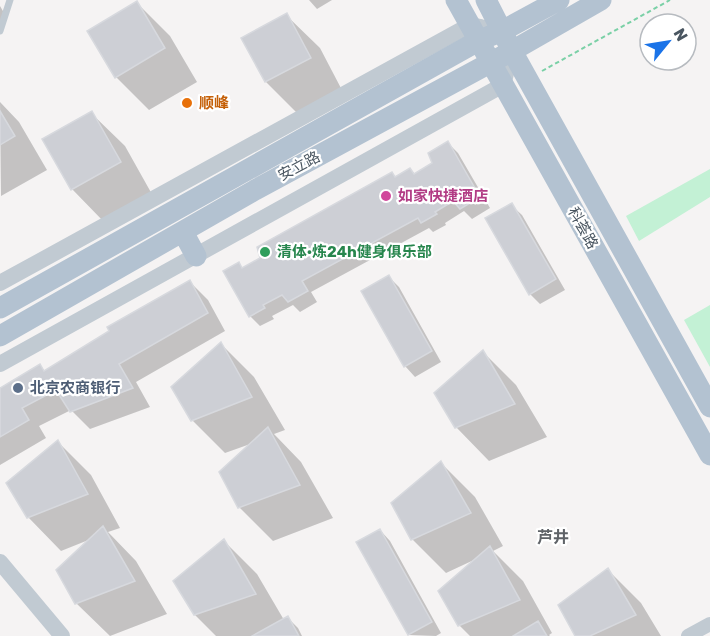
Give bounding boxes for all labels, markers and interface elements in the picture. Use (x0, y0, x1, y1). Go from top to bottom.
north arrow (638, 12, 698, 72)
text: N (669, 25, 692, 44)
place label: 顺峰 (199, 94, 229, 112)
marker: 顺峰 (180, 96, 194, 110)
street label: 安立路 (275, 147, 323, 185)
place label: 如家快捷酒店 (398, 187, 488, 205)
marker: 如家快捷酒店 (379, 189, 393, 203)
street label: 科荟路 (564, 204, 602, 252)
place label: 清体·炼24h健身俱乐部 (277, 243, 432, 261)
marker: 清体·炼24h健身俱乐部 (258, 245, 272, 259)
place label: 北京农商银行 (30, 379, 120, 397)
marker: 北京农商银行 (11, 381, 25, 395)
district label: 芦井 (537, 528, 569, 547)

